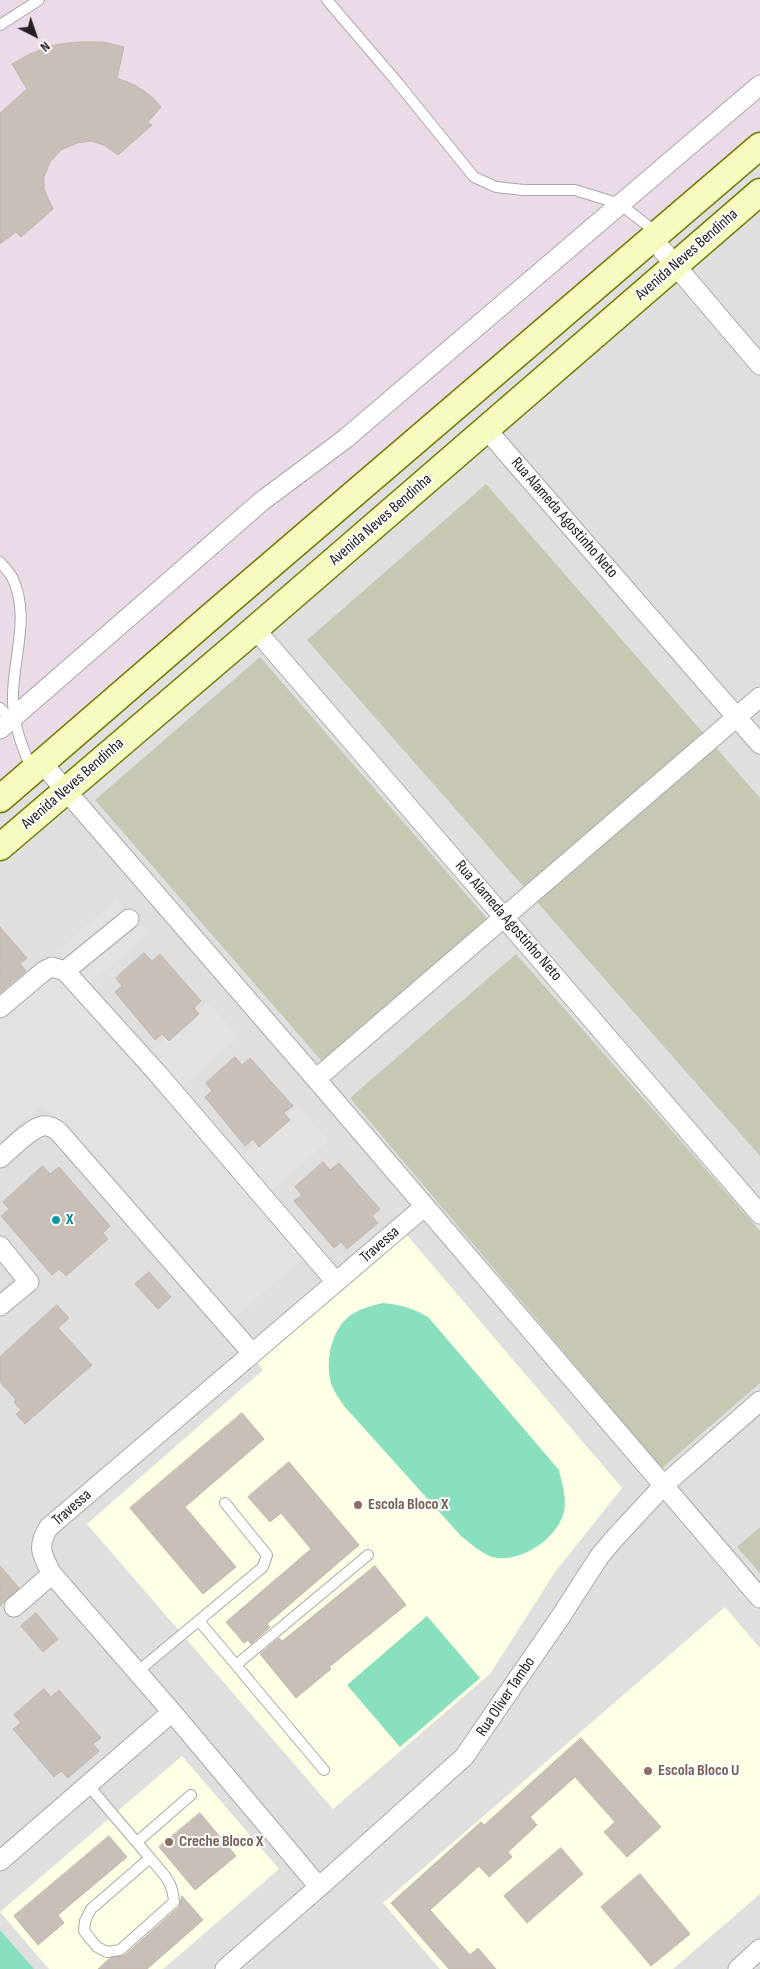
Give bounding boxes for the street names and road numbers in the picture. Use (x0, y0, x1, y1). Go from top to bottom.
street label: Avenida Neves Bendinha (632, 205, 742, 305)
street label: Rua Alameda Agostinho Neto (506, 454, 622, 582)
street label: Avenida Neves Bendinha (326, 470, 436, 570)
street label: Avenida Neves Bendinha (18, 734, 128, 834)
street label: Rua Alameda Agostinho Neto (450, 857, 566, 985)
street label: Travessa (356, 1223, 404, 1267)
street label: Travessa (48, 1486, 96, 1530)
street label: Rua Oliver Tambo (472, 1654, 540, 1740)

